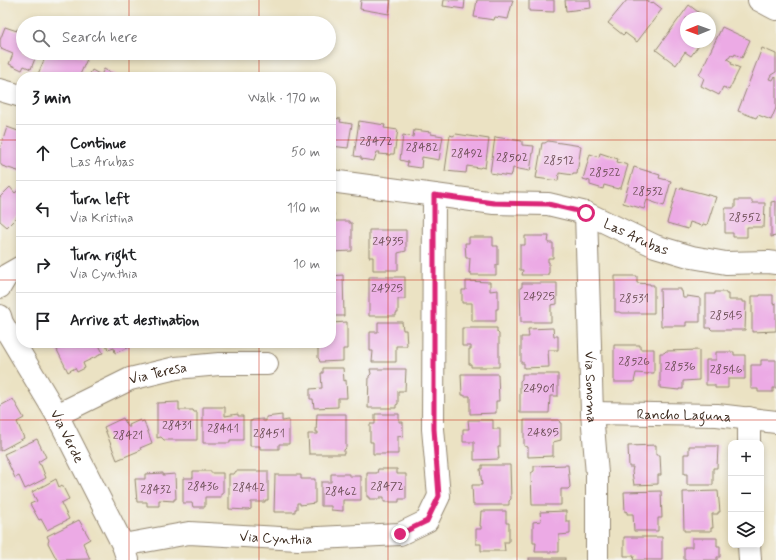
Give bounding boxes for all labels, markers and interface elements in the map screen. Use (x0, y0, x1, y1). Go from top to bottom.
north arrow (680, 12, 716, 48)
search box (16, 16, 336, 60)
icon: search (30, 27, 52, 49)
text: Search here (62, 28, 138, 48)
text: 3 min (32, 87, 71, 109)
text: Walk · 170 m (248, 90, 320, 107)
text: Continue (70, 134, 126, 154)
house number: 28472 (359, 134, 393, 150)
house number: 28482 (406, 140, 438, 156)
icon: ahead (32, 142, 54, 164)
text: 50 m (291, 144, 320, 161)
house number: 28492 (451, 146, 483, 162)
house number: 28502 (496, 150, 528, 166)
house number: 28512 (544, 153, 574, 169)
text: Las Arubas (70, 154, 134, 171)
house number: 28522 (589, 165, 621, 181)
house number: 28532 (633, 184, 663, 200)
text: Turn left (70, 190, 130, 210)
icon: left (32, 198, 54, 220)
text: 110 m (287, 200, 320, 217)
route start (577, 204, 595, 222)
text: Via Kristina (70, 210, 134, 227)
house number: 28552 (729, 210, 761, 226)
street label: Las Arubas (600, 215, 670, 259)
house number: 24935 (372, 234, 404, 250)
text: Turn right (70, 246, 137, 266)
icon: right (32, 254, 54, 276)
text: 10 m (293, 256, 320, 273)
text: Via Cynthia (70, 266, 138, 283)
house number: 24925 (371, 281, 403, 297)
house number: 24925 (523, 289, 555, 305)
house number: 28531 (619, 291, 649, 307)
house number: 28545 (710, 308, 742, 324)
icon: arrive (32, 310, 54, 332)
text: Arrive at destination (70, 311, 199, 331)
street label: Via Sonoma (580, 351, 601, 424)
house number: 28526 (618, 354, 650, 370)
street label: Via Teresa (127, 359, 188, 389)
house number: 28536 (664, 359, 696, 375)
house number: 28546 (710, 362, 743, 378)
house number: 24901 (523, 381, 555, 397)
street label: Via Verde (46, 406, 88, 466)
street label: Rancho Laguna (636, 406, 732, 427)
house number: 28431 (162, 418, 192, 434)
house number: 28441 (207, 421, 239, 437)
house number: 24895 (527, 425, 559, 441)
house number: 28451 (253, 426, 285, 442)
house number: 28421 (113, 428, 143, 444)
map controls (728, 440, 764, 548)
button: + (728, 440, 764, 476)
button: − (728, 476, 764, 512)
house number: 28436 (187, 479, 219, 495)
house number: 28472 (370, 479, 404, 495)
house number: 28442 (233, 480, 265, 496)
house number: 28432 (140, 482, 172, 498)
house number: 28462 (325, 484, 357, 500)
button: layers (728, 512, 764, 548)
route end (391, 525, 409, 543)
street label: Via Cynthia (239, 528, 313, 549)

